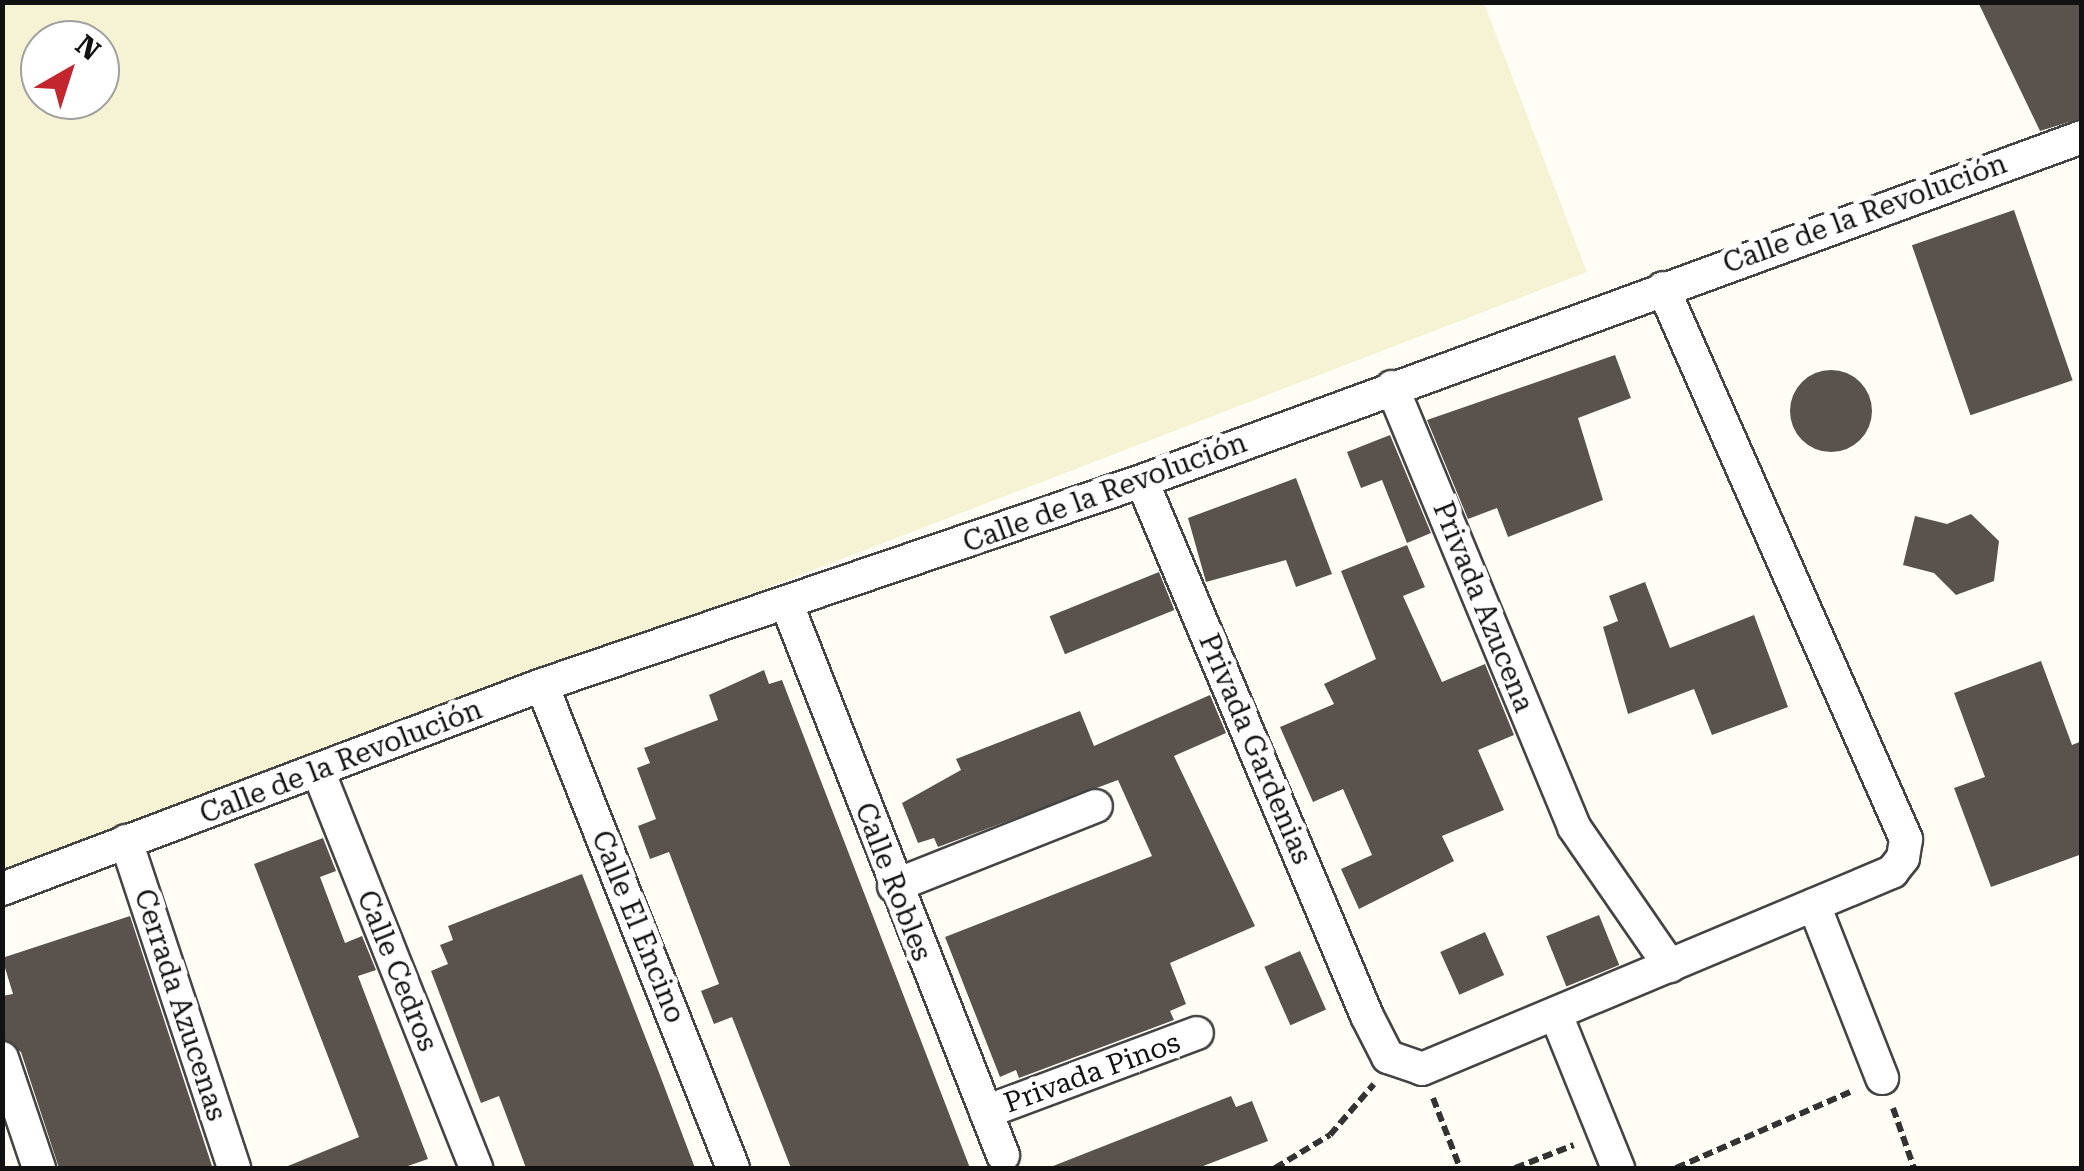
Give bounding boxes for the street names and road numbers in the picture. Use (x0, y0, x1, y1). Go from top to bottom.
street label: Calle de la Revolución (1719, 147, 2011, 281)
street label: Calle de la Revolución (959, 426, 1251, 560)
street label: Privada Azucena (1425, 497, 1541, 717)
street label: Privada Gardenias (1191, 629, 1319, 869)
street label: Calle de la Revolución (195, 693, 487, 831)
street label: Calle Robles (847, 798, 939, 966)
street label: Calle El Encino (584, 826, 692, 1028)
street label: Cerrada Azucenas (127, 885, 233, 1125)
street label: Calle Cedros (350, 886, 444, 1056)
street label: Privada Pinos (999, 1026, 1185, 1120)

